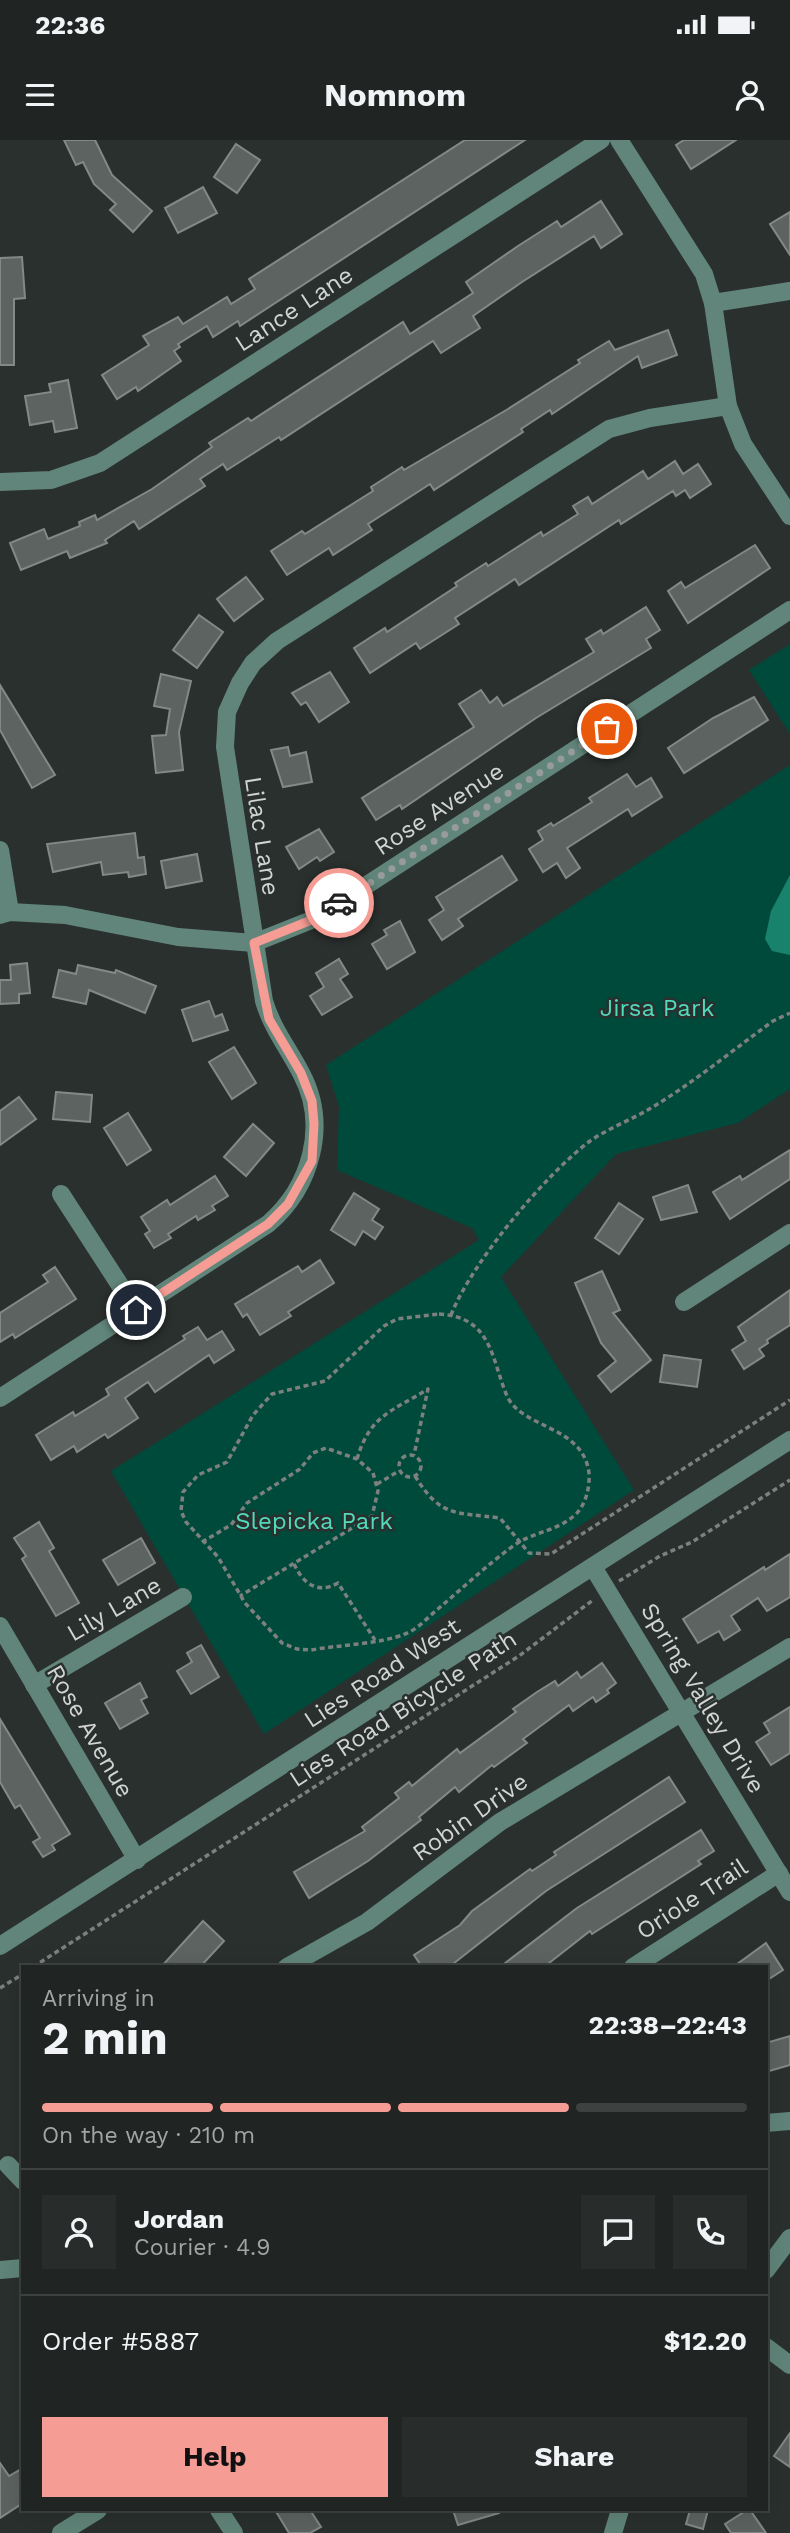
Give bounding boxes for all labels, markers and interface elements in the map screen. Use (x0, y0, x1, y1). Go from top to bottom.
text: 22:36 (35, 10, 105, 40)
icon: menu (21, 76, 59, 114)
text: Nomnom (324, 76, 466, 114)
icon: person (731, 76, 769, 114)
street label: Lance Lane (230, 261, 358, 357)
pin (577, 699, 637, 759)
icon: bag (588, 710, 626, 748)
street label: Rose Avenue (369, 757, 509, 861)
street label: Lilac Lane (239, 775, 285, 897)
courier (304, 868, 374, 938)
icon: car (320, 884, 358, 922)
park label: Jirsa Park (600, 994, 715, 1022)
pin (106, 1280, 166, 1340)
icon: home (117, 1291, 155, 1329)
park label: Slepicka Park (235, 1507, 393, 1535)
street label: Lily Lane (62, 1571, 166, 1647)
street label: Spring Valley Drive (635, 1598, 771, 1798)
street label: Lies Road West (299, 1612, 465, 1734)
street label: Lies Road Bicycle Path (284, 1625, 522, 1793)
street label: Rose Avenue (41, 1660, 139, 1802)
street label: Robin Drive (407, 1767, 533, 1867)
street label: Oriole Trail (631, 1852, 753, 1945)
text: Arriving in (42, 1985, 155, 2012)
text: 22:38–22:43 (589, 2010, 747, 2040)
text: 2 min (42, 2011, 168, 2065)
text: On the way · 210 m (42, 2122, 255, 2149)
button: person (42, 2195, 116, 2269)
button: chat (581, 2195, 655, 2269)
button: phone (673, 2195, 747, 2269)
text: Jordan (134, 2204, 224, 2234)
text: Courier · 4.9 (134, 2234, 270, 2261)
text: Order #5887 (42, 2326, 199, 2356)
text: $12.20 (664, 2326, 747, 2356)
button: Help (42, 2417, 388, 2497)
button: Share (402, 2417, 747, 2497)

